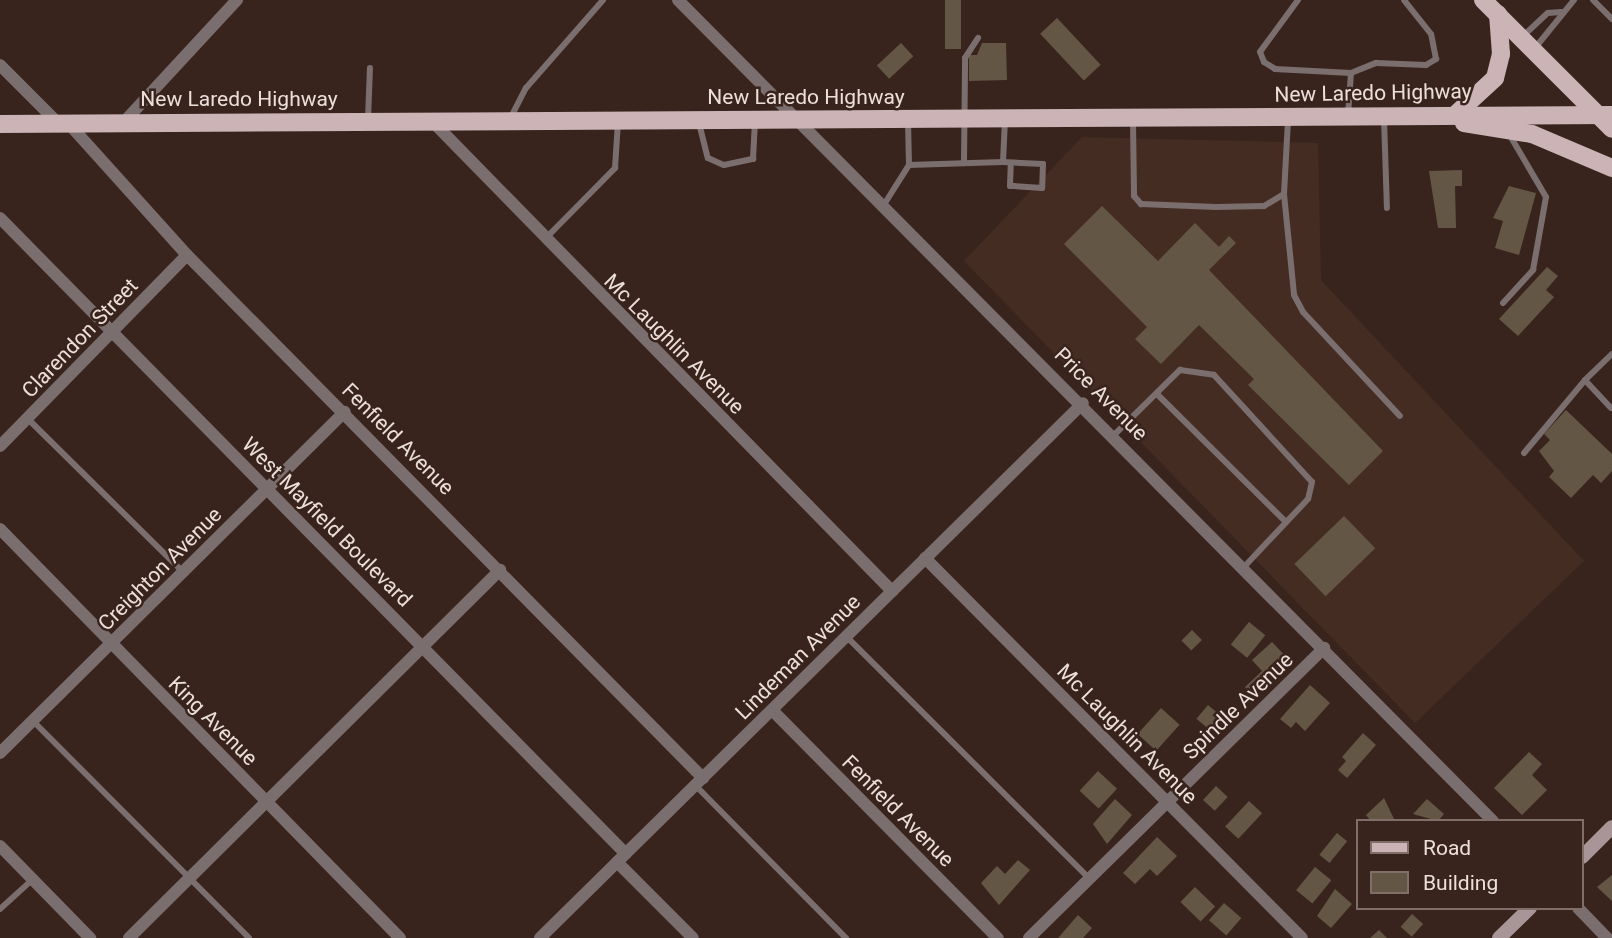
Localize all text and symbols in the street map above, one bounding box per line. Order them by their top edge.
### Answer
street label: New Laredo Highway [1274,79,1472,107]
street label: New Laredo Highway [707,84,905,110]
street label: New Laredo Highway [140,86,338,112]
street label: Mc Laughlin Avenue [599,269,749,419]
street label: Clarendon Street [17,273,143,403]
street label: Price Avenue [1049,342,1153,446]
street label: Fenfield Avenue [337,378,459,500]
street label: West Mayfield Boulevard [237,432,417,612]
street label: Creighton Avenue [93,502,227,636]
street label: Lindeman Avenue [730,589,866,725]
street label: Spindle Avenue [1178,647,1298,765]
street label: Mc Laughlin Avenue [1052,659,1202,809]
street label: King Avenue [163,671,263,771]
street label: Fenfield Avenue [837,750,959,872]
legend [1356,819,1584,910]
text: Road [1423,836,1471,860]
text: Building [1423,871,1498,895]

